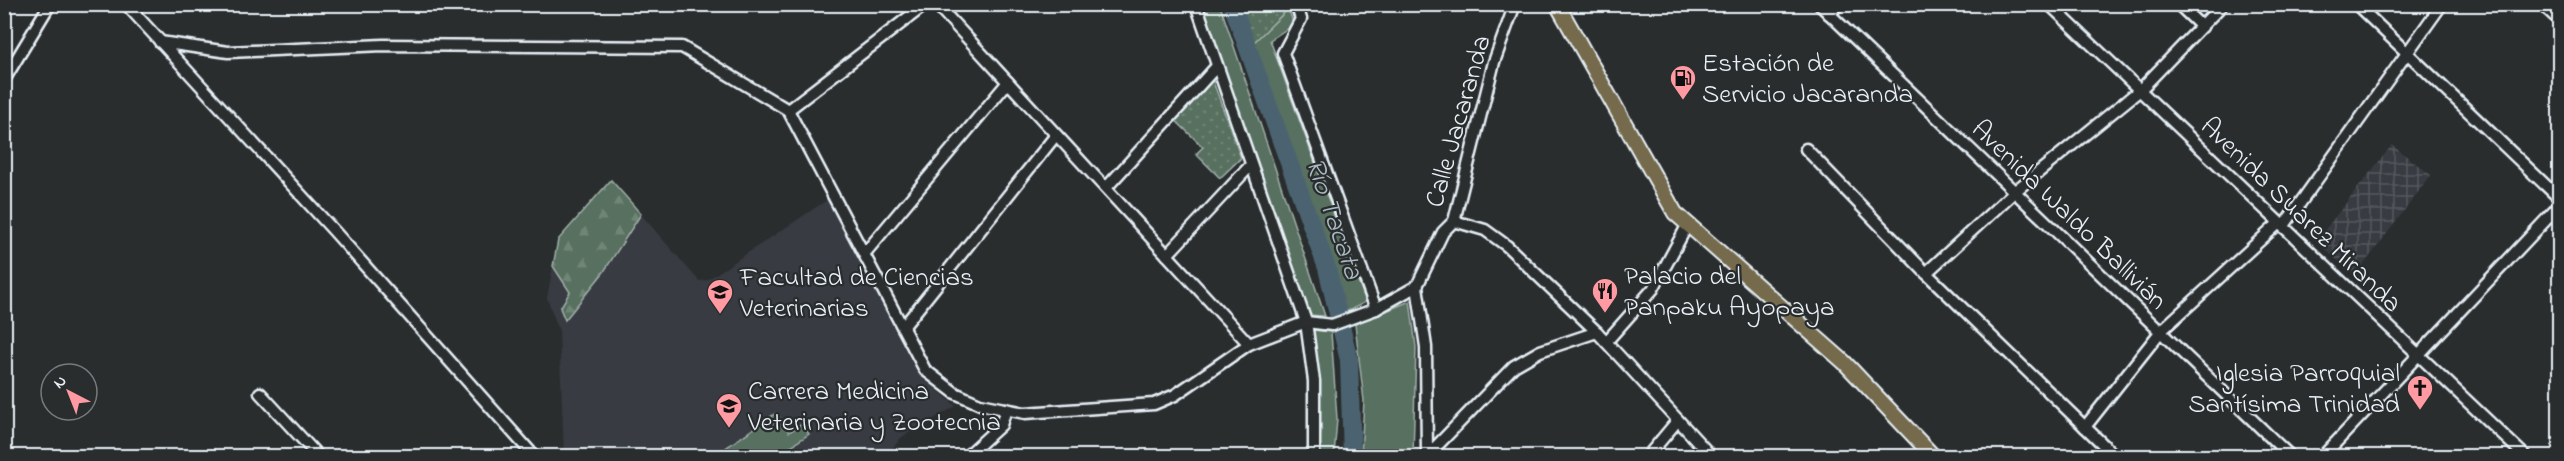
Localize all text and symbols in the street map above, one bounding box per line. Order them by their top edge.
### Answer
street label: Calle Jacaranda [1416,31,1503,212]
place label: Estación de Servicio Jacaranda [1702,45,1913,115]
fuel station icon: Estación de Servicio Jacaranda [1668,63,1698,101]
street label: Avenida Suarez Miranda [2190,109,2410,323]
street label: Avenida Waldo Ballivián [1961,112,2175,320]
water label: Río Tacata [1293,153,1373,286]
place label: Palacio del Panpaku Ayopaya [1624,258,1834,328]
place label: Facultad de Ciencias Veterinarias [739,259,974,329]
restaurant icon: Palacio del Panpaku Ayopaya [1590,276,1620,314]
school or university icon: Facultad de Ciencias Veterinarias [705,277,735,315]
place label: Iglesia Parroquial Santísima Trinidad [2188,355,2400,425]
north arrow [39,362,99,422]
text: N [48,370,72,395]
place label: Carrera Medicina Veterinaria y Zootecnia [747,373,1001,443]
church icon: Iglesia Parroquial Santísima Trinidad [2405,373,2435,411]
school or university icon: Carrera Medicina Veterinaria y Zootecnia [714,391,744,429]

